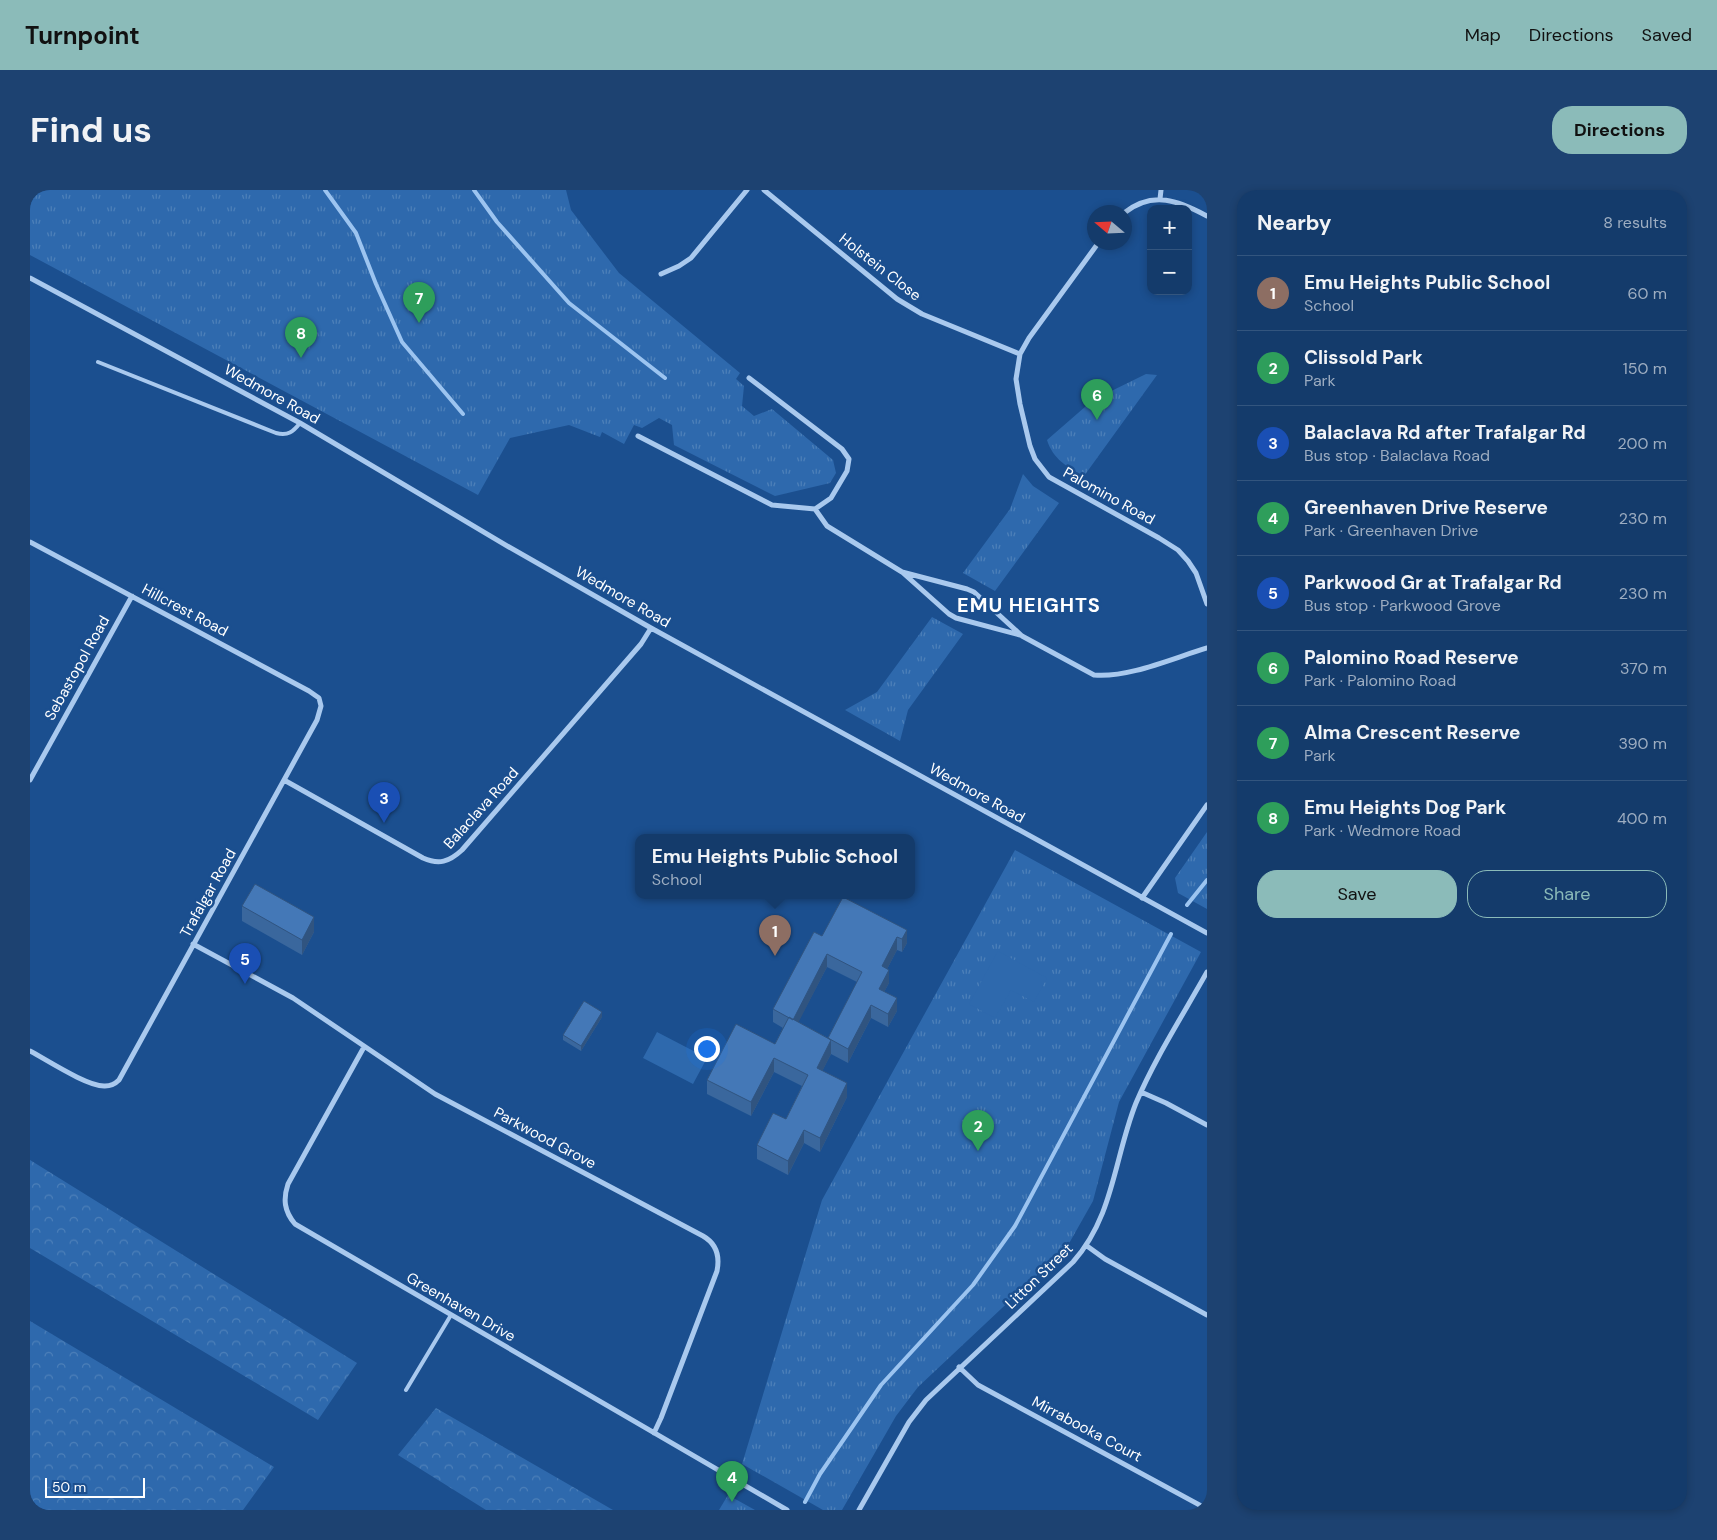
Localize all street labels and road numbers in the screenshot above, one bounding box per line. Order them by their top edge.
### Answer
street label: Holstein Close [835,229,925,305]
street label: Wedmore Road [221,359,323,429]
street label: Palomino Road [1059,462,1159,530]
street label: Wedmore Road [572,562,674,632]
street label: Hillcrest Road [138,579,232,641]
street label: Sebastopol Road [40,612,114,724]
street label: Wedmore Road [926,758,1028,828]
street label: Balaclava Road [439,763,523,853]
street label: Trafalgar Road [175,845,241,941]
street label: Parkwood Grove [490,1103,600,1173]
street label: Litton Street [1001,1238,1077,1313]
street label: Greenhaven Drive [403,1268,519,1346]
street label: Mirrabooka Court [1028,1392,1146,1467]

